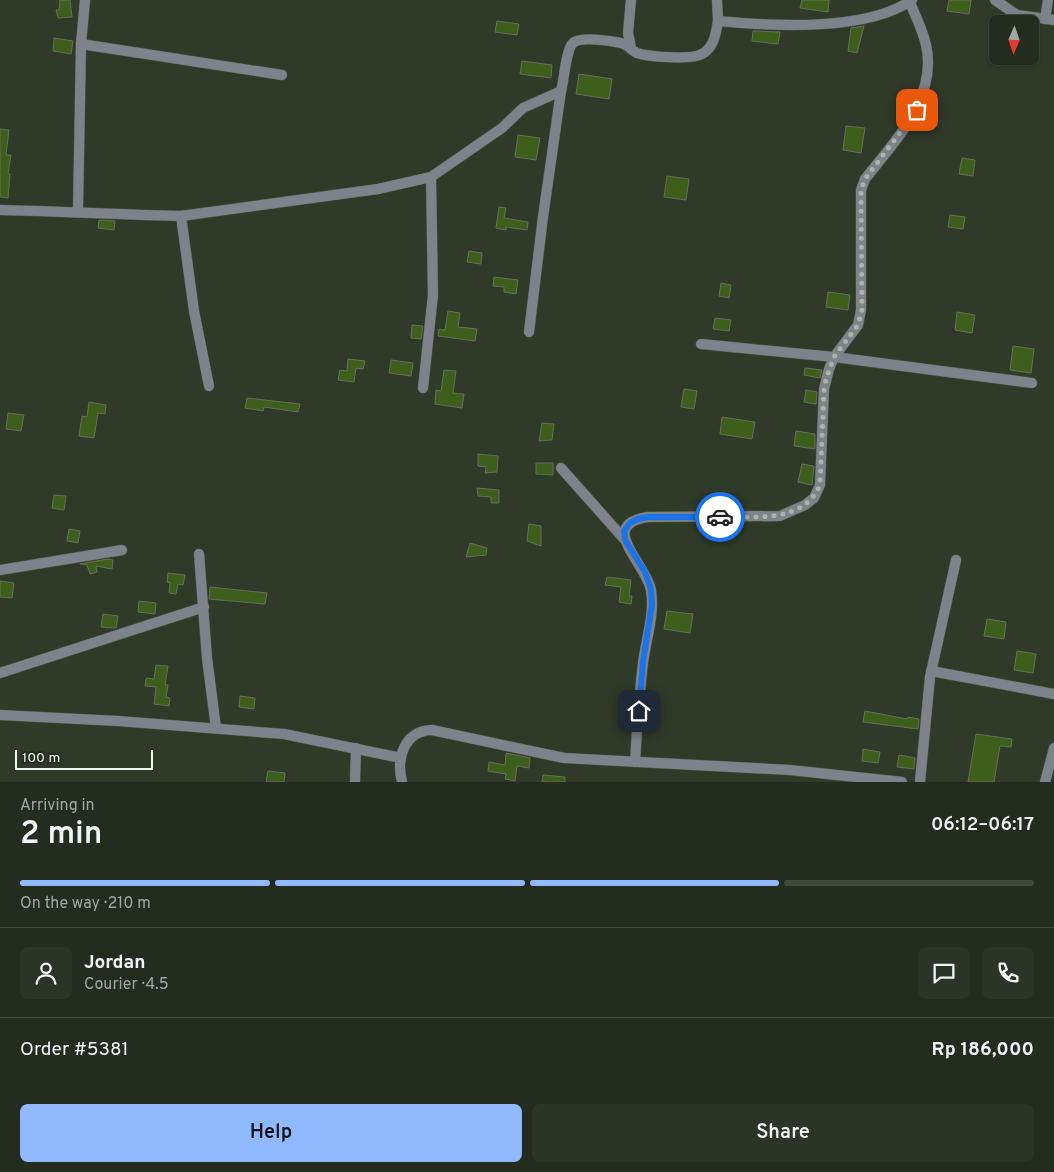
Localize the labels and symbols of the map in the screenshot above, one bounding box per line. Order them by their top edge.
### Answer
north arrow [989,15,1039,65]
pin [896,89,938,131]
courier [695,492,745,542]
pin [618,690,660,732]
scale bar [15,747,152,770]

